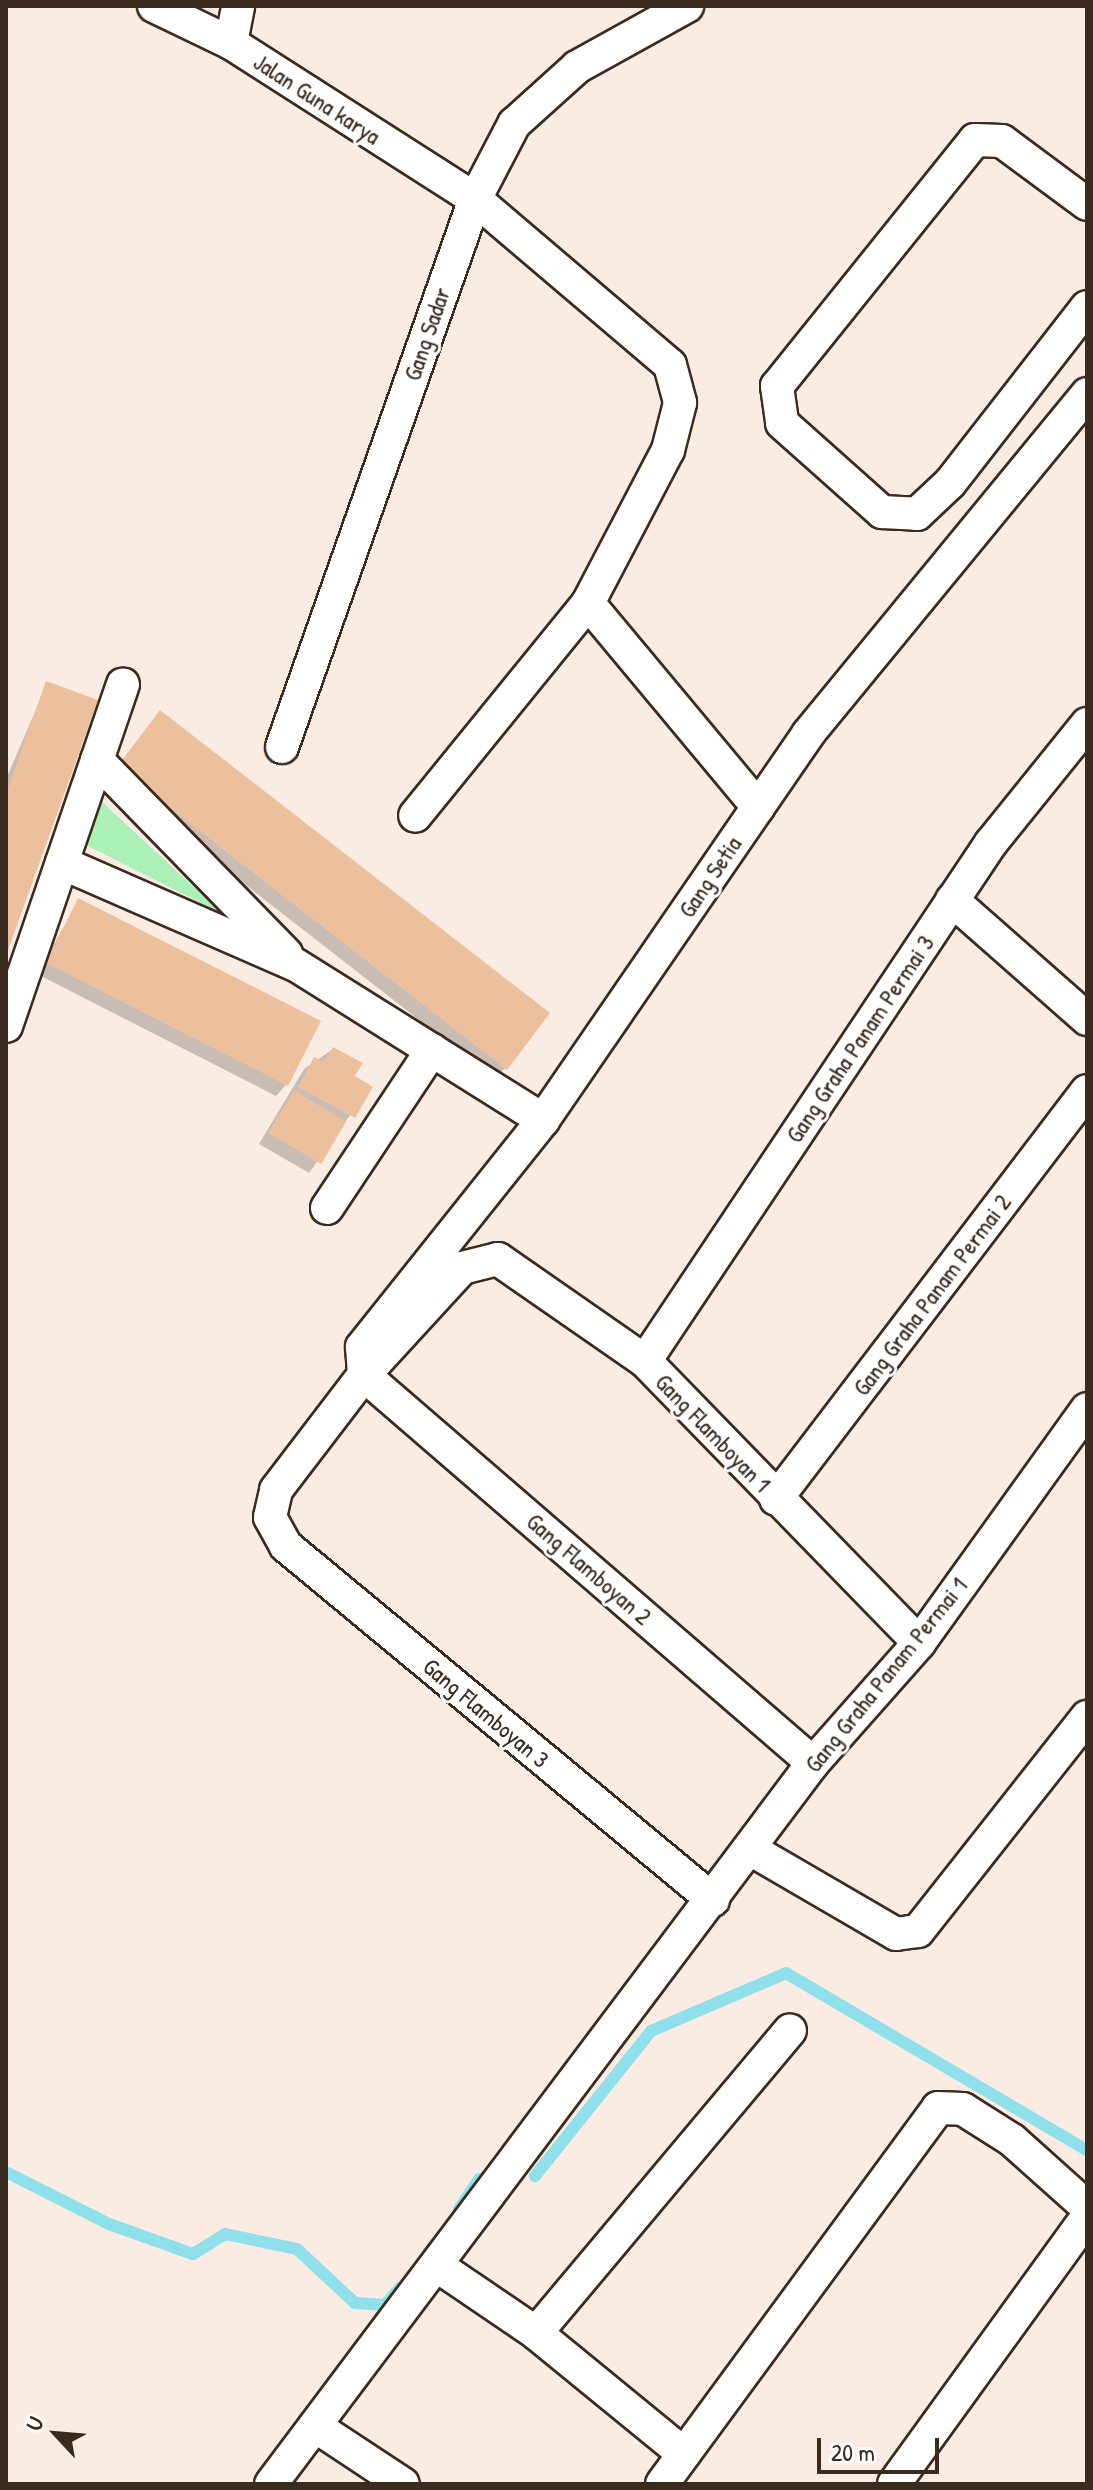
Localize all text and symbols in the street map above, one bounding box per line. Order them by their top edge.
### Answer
street label: Jalan Guna karya [248,47,386,151]
street label: Gang Sadar [398,284,456,384]
street label: Gang Setia [672,831,748,923]
street label: Gang Graha Panam Permai 3 [780,930,940,1148]
street label: Gang Graha Panam Permai 2 [847,1189,1017,1401]
street label: Gang Flamboyan 1 [649,1368,777,1498]
street label: Gang Flamboyan 2 [521,1507,657,1631]
street label: Gang Graha Panam Permai 1 [799,1572,973,1778]
street label: Gang Flamboyan 3 [417,1652,555,1774]
north arrow [16,2394,96,2474]
text: U [18,2411,51,2436]
scale bar [821,2422,943,2472]
text: 20 m [831,2436,875,2468]

